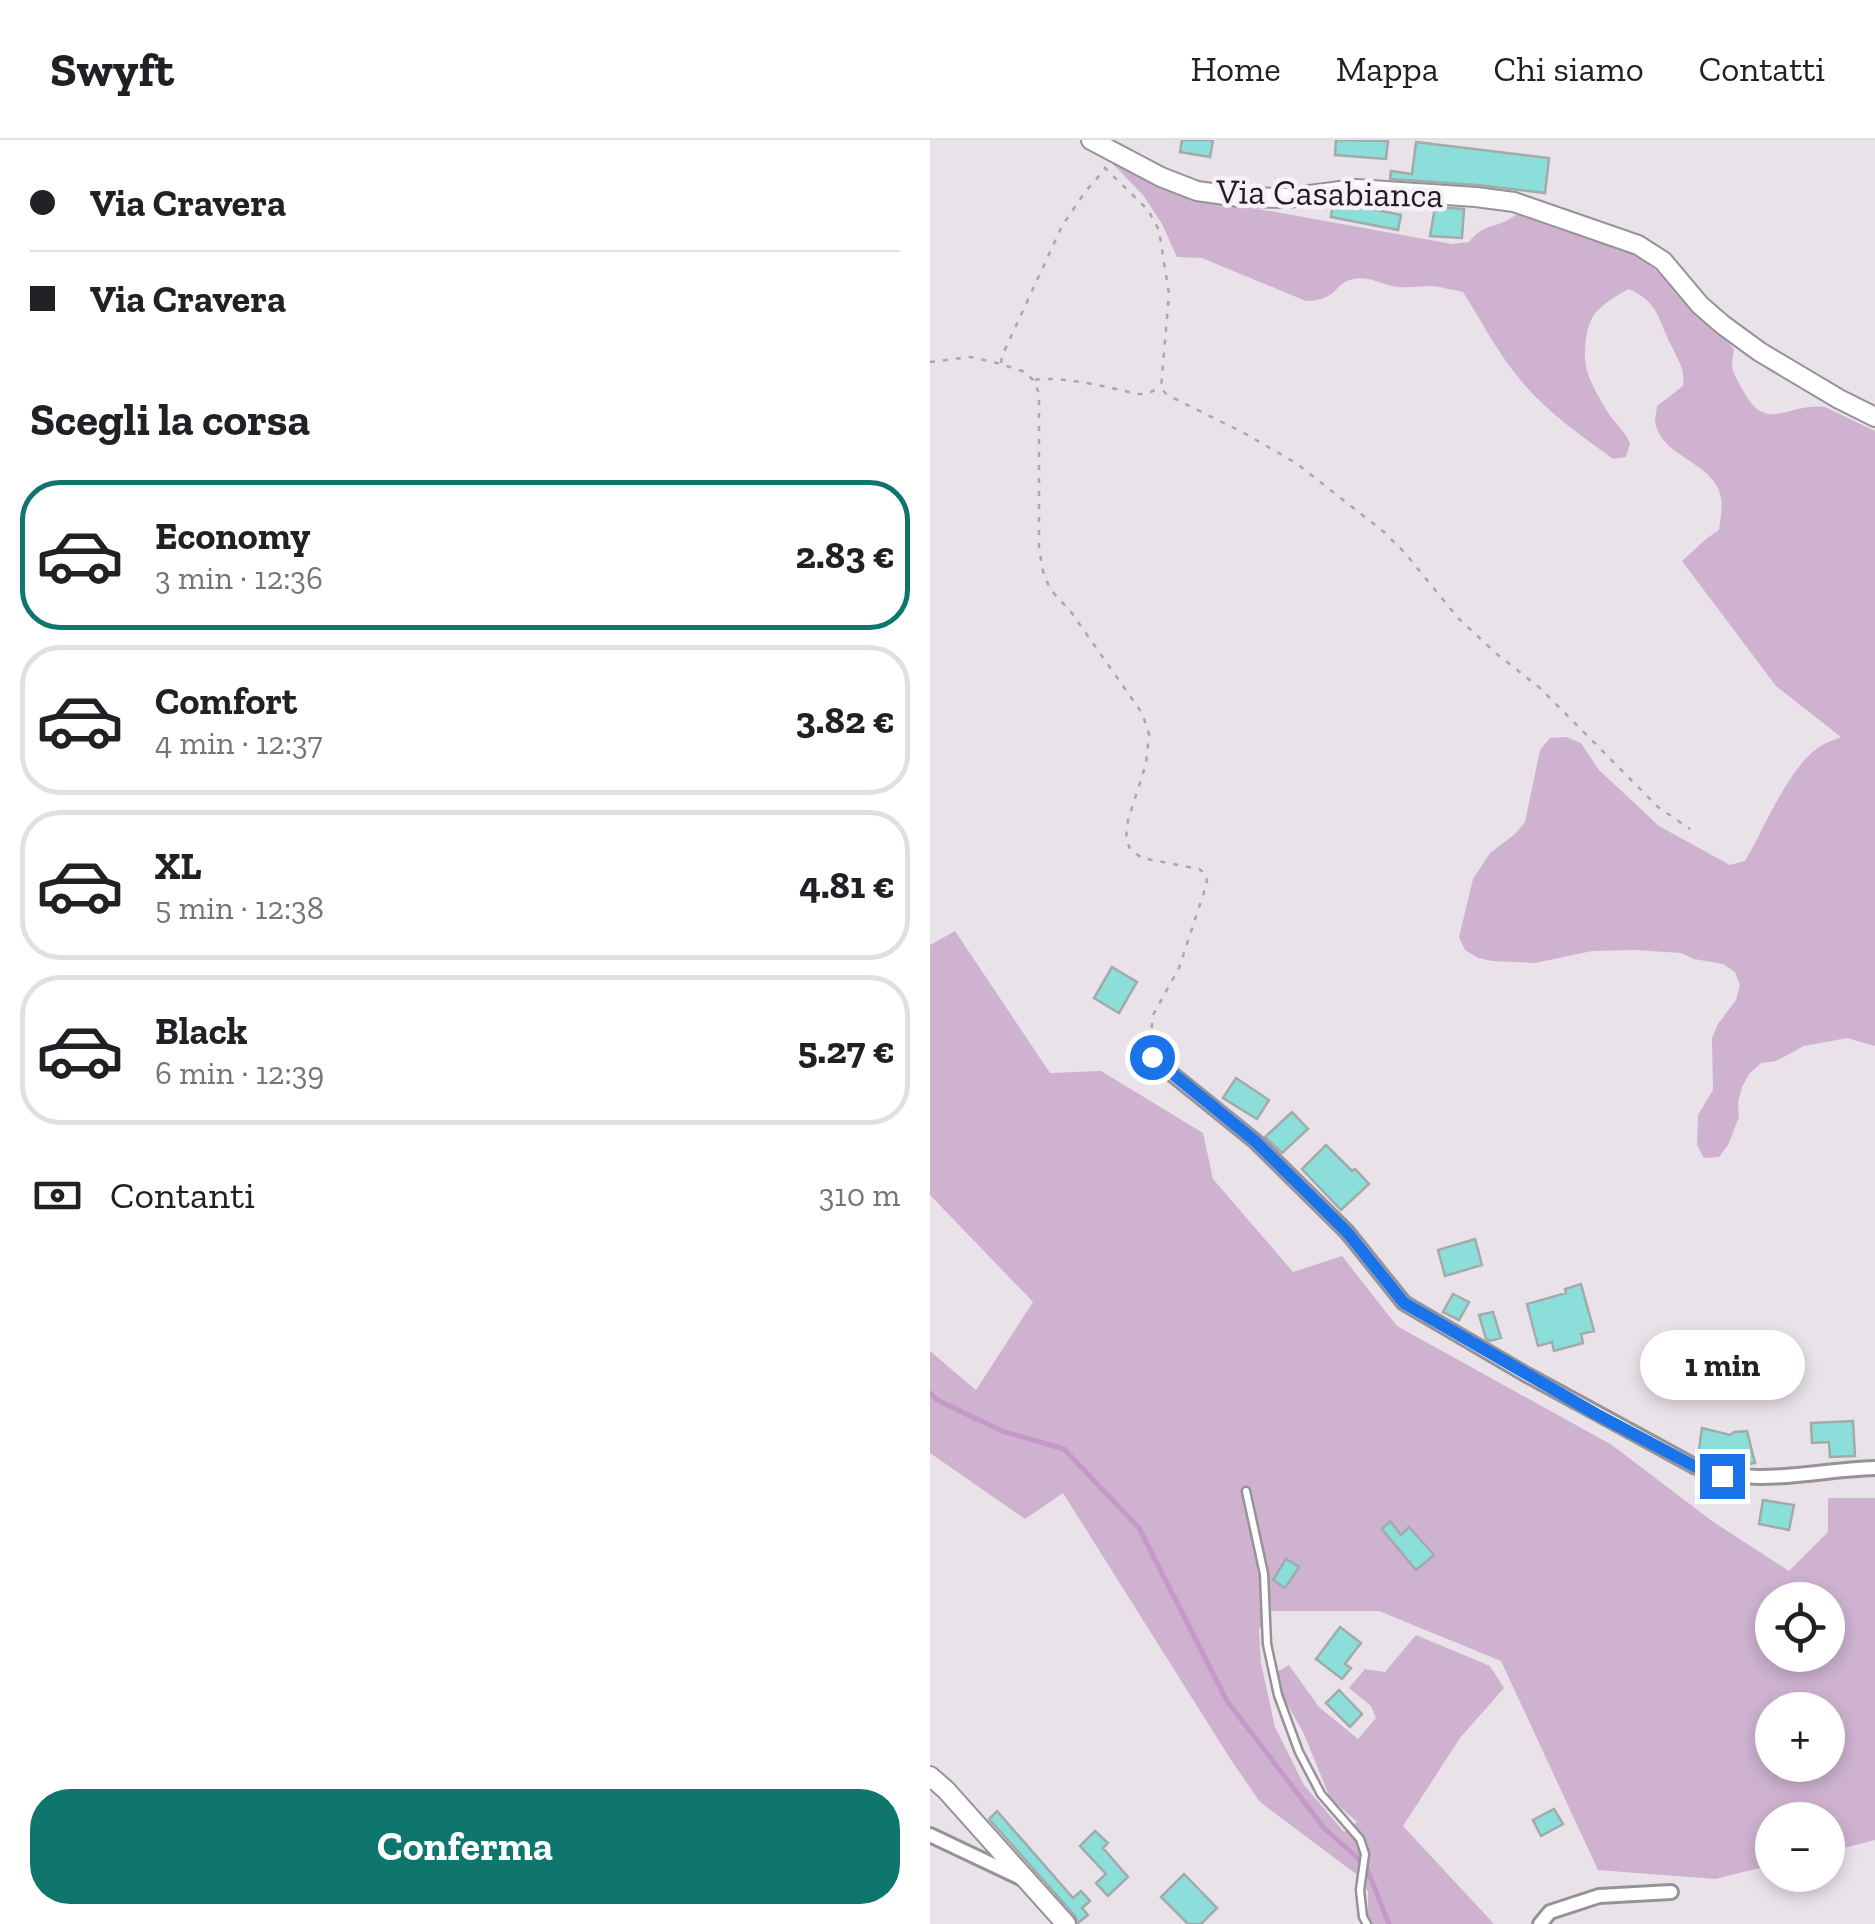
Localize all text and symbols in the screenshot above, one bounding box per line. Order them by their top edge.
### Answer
text: Swyft [50,41,174,98]
text: Home [1190,48,1281,90]
text: Mappa [1336,48,1439,90]
text: Chi siamo [1494,48,1644,90]
text: Contatti [1699,48,1825,90]
street label: Via Casabianca [1215,170,1444,216]
text: Via Cravera [90,180,286,226]
text: Via Cravera [90,276,286,322]
text: Scegli la corsa [30,393,310,447]
icon: car [35,510,125,600]
text: Economy [155,513,310,559]
text: 2.83 € [796,532,895,578]
text: 3 min · 12:36 [155,559,323,597]
icon: car [35,675,125,765]
text: Comfort [155,678,297,724]
text: 3.82 € [796,697,895,743]
text: 4 min · 12:37 [155,724,323,762]
icon: car [35,840,125,930]
text: XL [155,843,202,889]
text: 4.81 € [799,862,895,908]
text: 5 min · 12:38 [155,889,324,927]
icon: car [35,1005,125,1095]
text: Black [155,1008,248,1054]
text: 5.27 € [798,1027,895,1073]
route start [1130,1035,1175,1080]
text: 6 min · 12:39 [155,1054,324,1092]
icon: cash [30,1168,85,1223]
text: Contanti [110,1172,255,1218]
text: 310 m [819,1176,900,1214]
callout: 1 min [1640,1331,1804,1401]
text: 1 min [1685,1346,1760,1384]
route end [1700,1454,1745,1499]
map controls [1755,1582,1845,1892]
button: locate [1755,1582,1845,1672]
button: + [1755,1692,1845,1782]
button: Conferma [30,1789,900,1904]
button: − [1755,1802,1845,1892]

